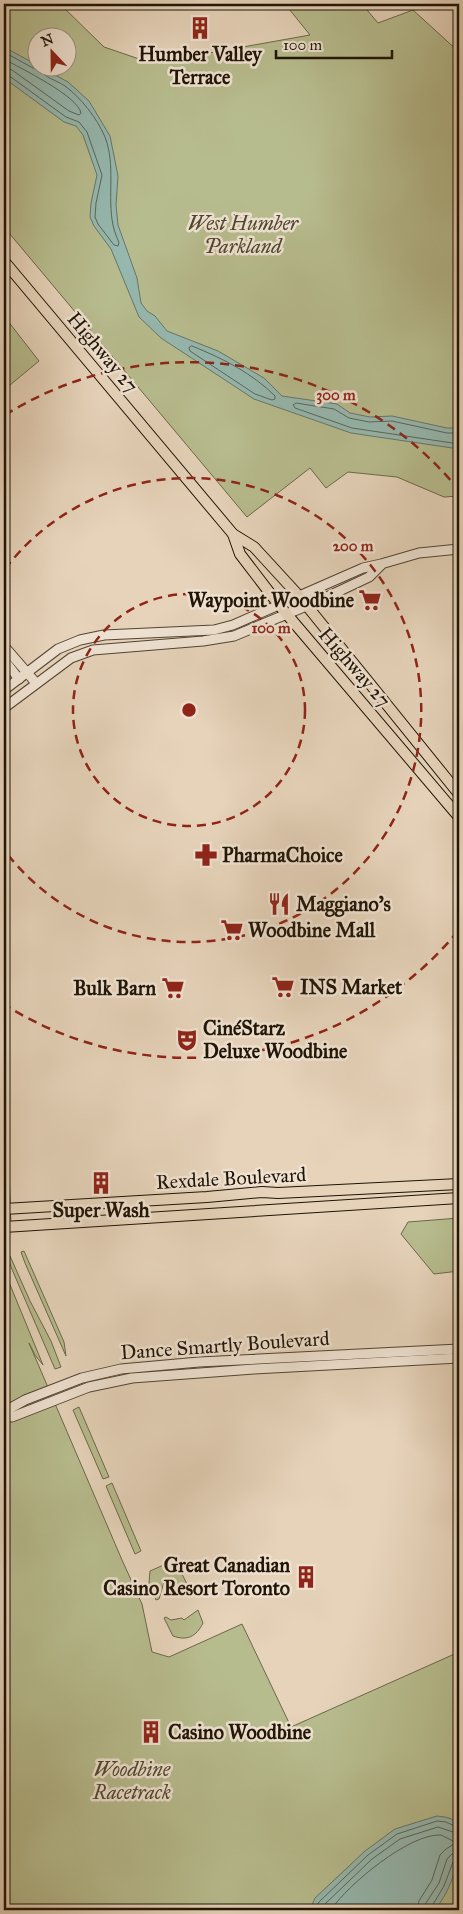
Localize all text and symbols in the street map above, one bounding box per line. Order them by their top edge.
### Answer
building icon: Humber Valley Terrace [187,15,213,41]
north arrow [28,28,78,78]
scale bar [276,28,392,60]
text: N [39,30,56,51]
text: 100 m [283,36,323,54]
place label: Humber Valley Terrace [138,42,263,89]
park label: West Humber Parkland [188,211,300,258]
street label: Highway 27 [62,307,144,398]
text: 300 m [316,386,356,405]
text: 200 m [333,537,374,555]
supermarket icon: Waypoint Woodbine [357,587,383,613]
place label: Waypoint Woodbine [188,588,355,613]
text: 100 m [251,619,291,637]
street label: Highway 27 [313,622,396,712]
centre of rings [180,701,198,719]
pharmacy icon: PharmaChoice [193,842,219,868]
place label: PharmaChoice [222,843,344,867]
restaurant icon: Maggiano's [266,891,292,917]
place label: Maggiano's [296,892,392,917]
supermarket icon: Woodbine Mall [219,917,245,943]
place label: Woodbine Mall [248,918,376,942]
supermarket icon: INS Market [270,974,296,1000]
supermarket icon: Bulk Barn [160,975,186,1001]
place label: INS Market [300,975,403,999]
place label: Bulk Barn [73,976,156,1000]
place label: CinéStarz Deluxe Woodbine [203,1016,348,1063]
theatre icon: CinéStarz Deluxe Woodbine [174,1027,200,1053]
street label: Rexdale Boulevard [155,1162,307,1194]
building icon: Super Wash [88,1170,114,1196]
place label: Super Wash [52,1198,150,1223]
street label: Dance Smartly Boulevard [120,1326,330,1364]
place label: Great Canadian Casino Resort Toronto [103,1553,290,1600]
building icon: Great Canadian Casino Resort Toronto [293,1564,319,1590]
building icon: Casino Woodbine [138,1719,164,1745]
place label: Casino Woodbine [168,1720,312,1744]
park label: Woodbine Racetrack [92,1757,171,1804]

